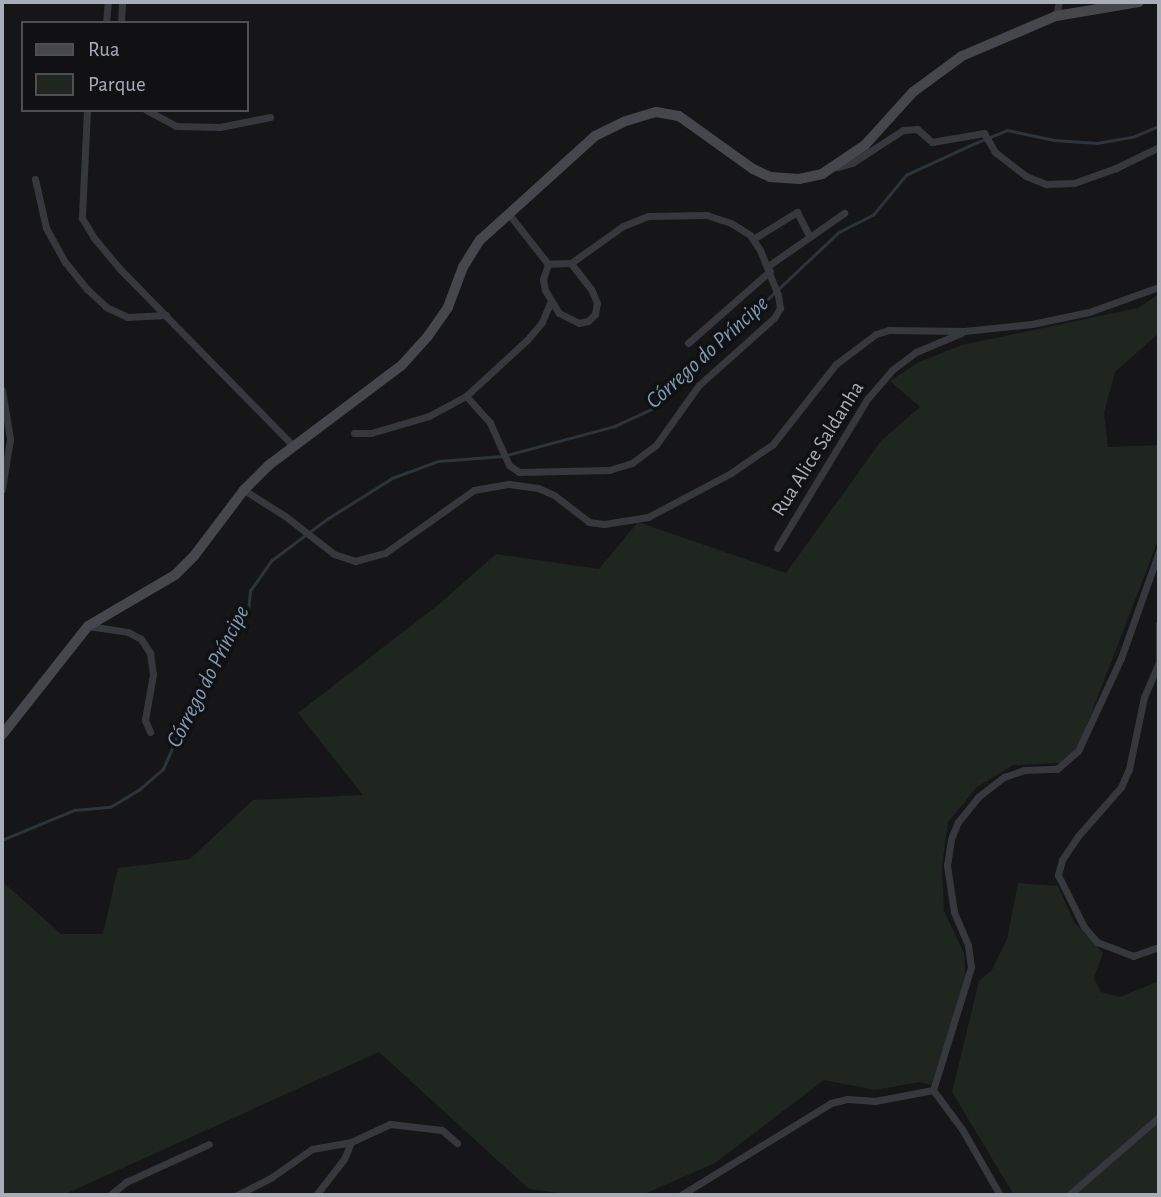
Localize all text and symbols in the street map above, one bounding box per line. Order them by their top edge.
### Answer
legend [21,21,248,112]
text: Rua [88,39,120,60]
text: Parque [88,74,146,95]
water label: Córrego do Príncipe [641,291,775,415]
street label: Rua Alice Saldanha [766,377,870,521]
water label: Córrego do Príncipe [161,601,257,753]

